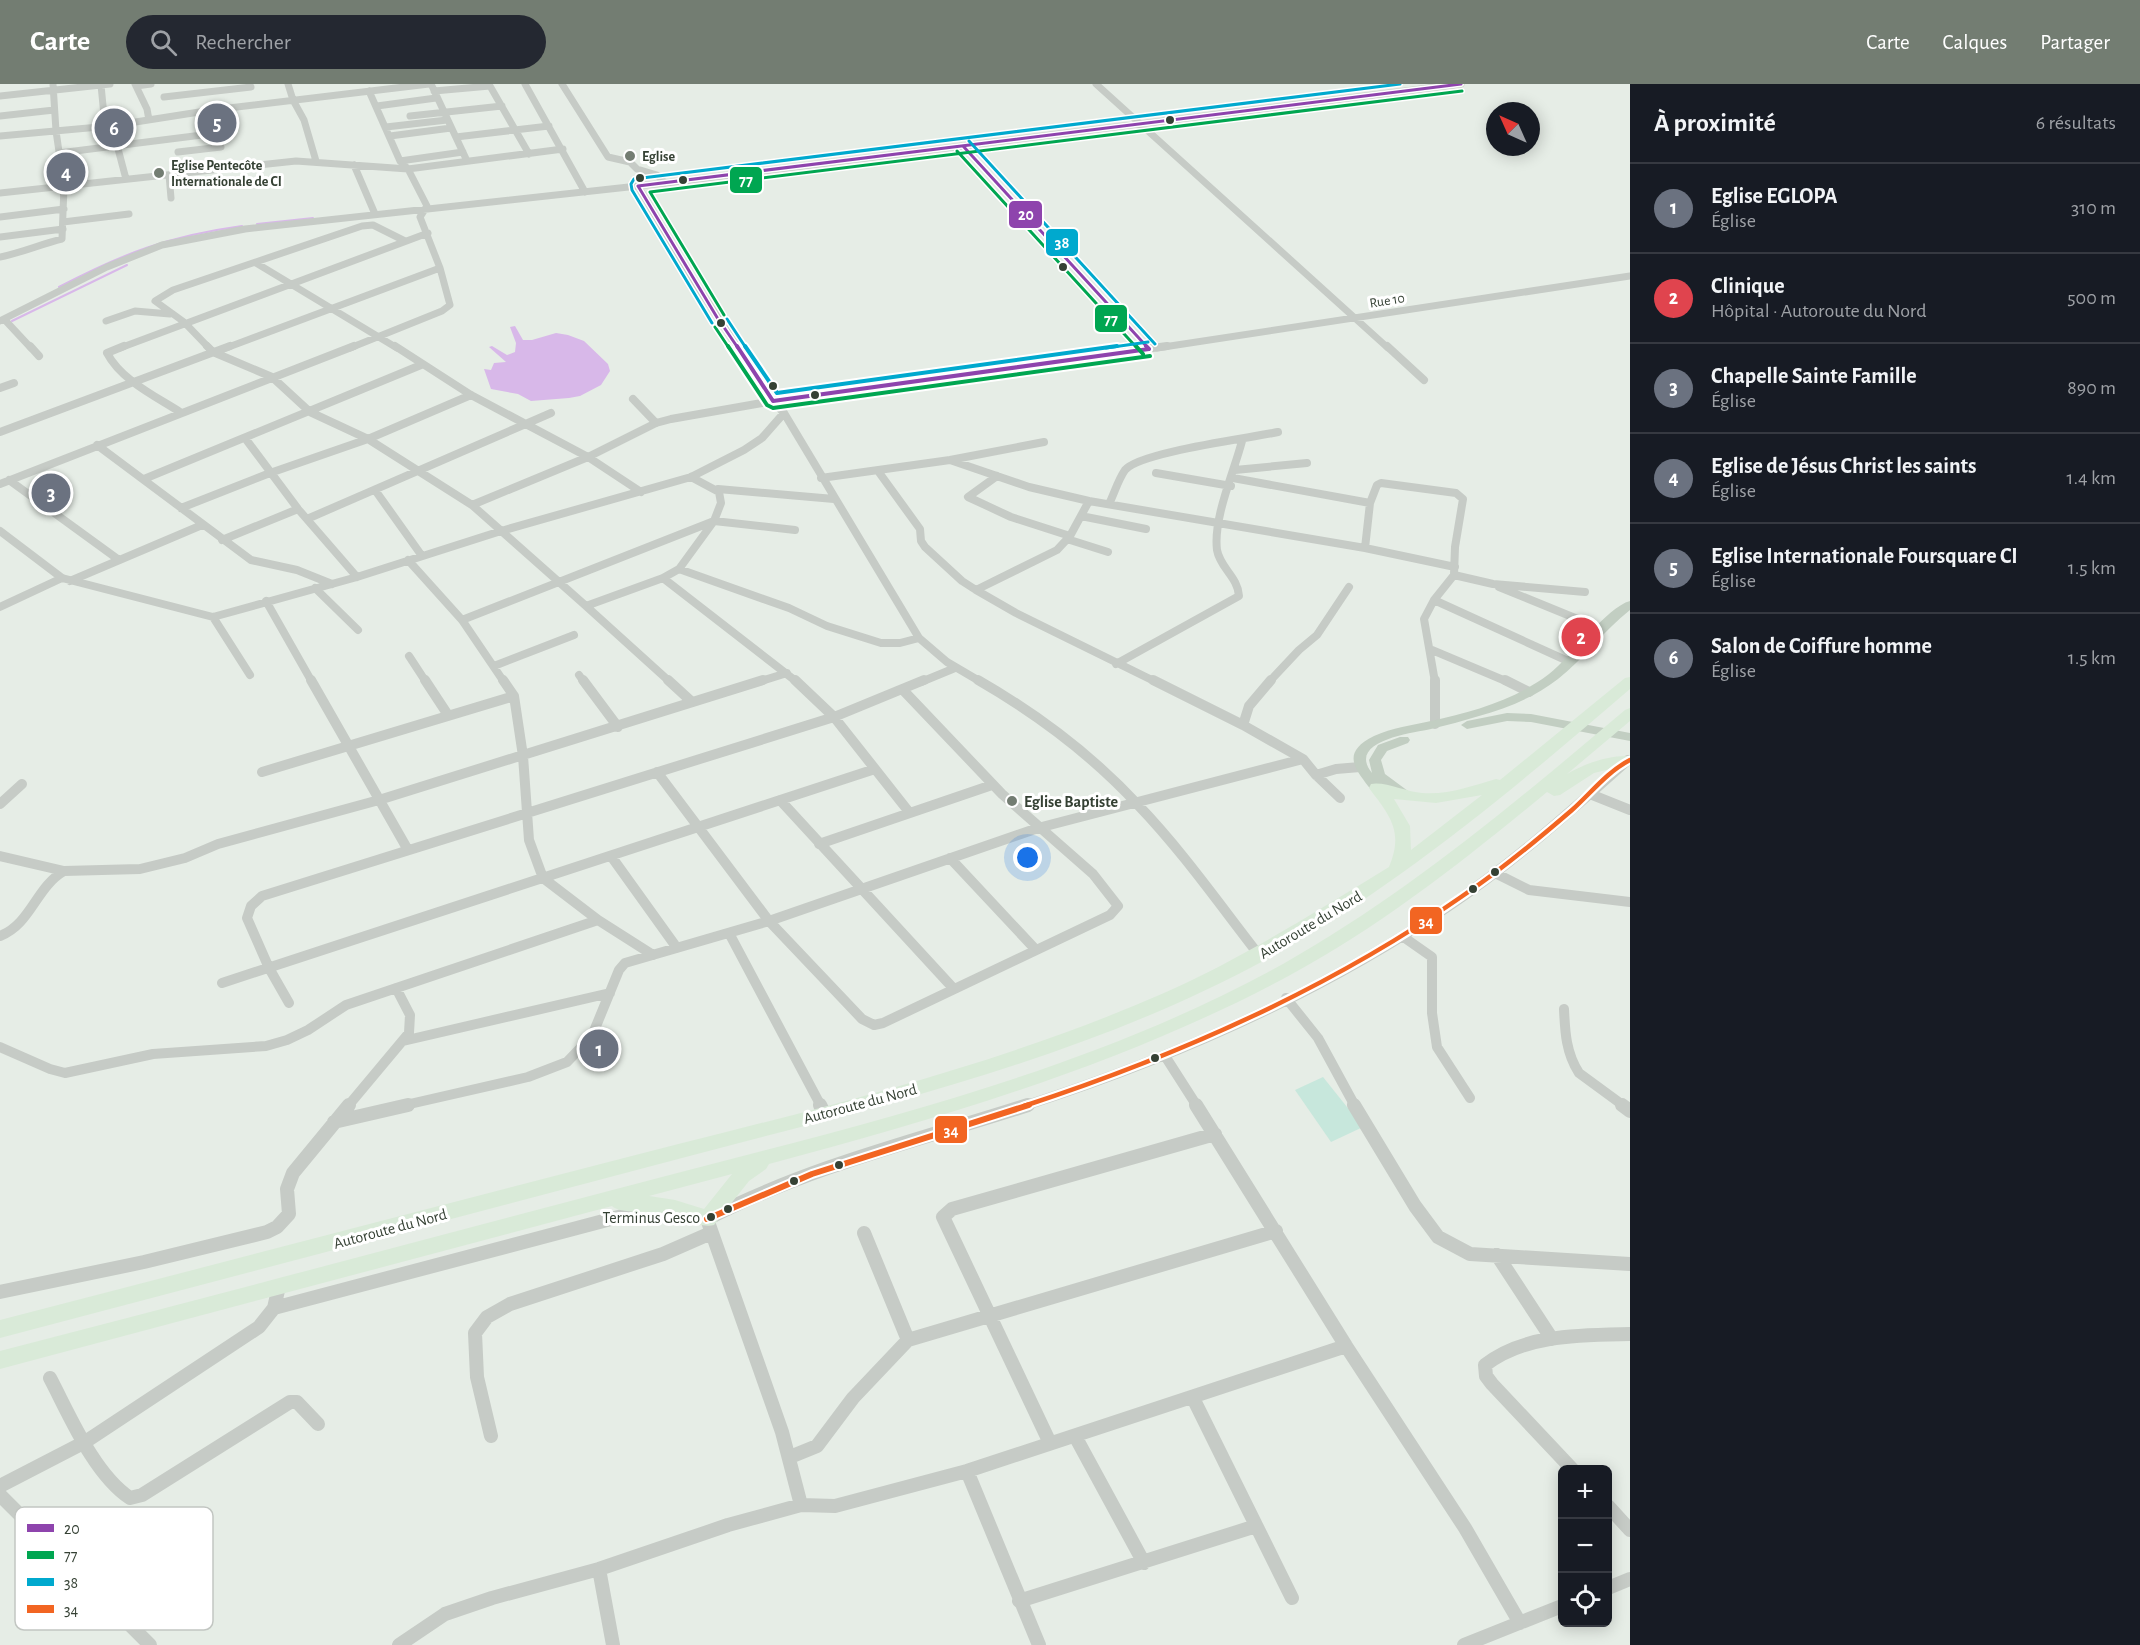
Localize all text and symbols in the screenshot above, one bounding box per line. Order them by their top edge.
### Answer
search box [126,15,546,69]
icon: search [147,26,180,59]
text: Carte [30,28,90,56]
text: Rechercher [195,31,291,53]
text: Carte [1866,32,1910,53]
text: Calques [1943,32,2007,53]
text: Partager [2040,32,2110,53]
pin: 5 [198,100,236,146]
north arrow [1486,102,1540,156]
pin: 6 [94,106,134,150]
text: À proximité [1654,110,1776,136]
text: 6 résultats [2036,113,2116,133]
unlabelled marker [1164,114,1176,126]
marker: Eglise [623,149,637,163]
pin: 4 [46,150,86,194]
place label: Eglise [642,150,675,164]
place label: Eglise Pentecôte Internationale de CI [171,159,282,189]
marker: Eglise Pentecôte Internationale de CI [152,166,166,180]
line badge: 77 [729,166,763,194]
unlabelled marker [634,172,646,184]
text: 77 [739,173,753,189]
unlabelled marker [677,174,689,186]
text: Eglise EGLOPA [1711,185,1837,207]
text: 1 [1670,198,1677,218]
text: 310 m [2071,198,2116,218]
line badge: 20 [1008,200,1043,229]
text: 20 [1018,207,1034,223]
text: Église [1711,211,1756,231]
line badge: 38 [1045,228,1079,257]
text: 38 [1055,235,1069,251]
unlabelled marker [1057,261,1069,273]
text: Clinique [1711,275,1785,297]
text: 2 [1669,288,1678,308]
text: 500 m [2067,288,2116,308]
street label: Rue 10 [1368,291,1406,311]
text: Hôpital · Autoroute du Nord [1711,301,1927,321]
line badge: 77 [1094,304,1128,333]
text: 77 [1104,312,1118,328]
unlabelled marker [715,317,727,329]
text: Chapelle Sainte Famille [1711,365,1917,387]
text: 3 [1669,378,1678,398]
text: 890 m [2067,378,2116,398]
unlabelled marker [767,380,779,392]
unlabelled marker [809,389,821,401]
text: Église [1711,391,1756,411]
text: Eglise de Jésus Christ les saints [1711,455,1977,477]
text: 4 [1668,468,1679,488]
text: 1.4 km [2067,468,2116,488]
pin: 3 [32,470,70,516]
text: Église [1711,481,1756,501]
text: Eglise Internationale Foursquare CI [1711,545,2018,567]
text: 5 [1669,558,1678,578]
text: 1.5 km [2068,558,2116,578]
text: Église [1711,571,1756,591]
pin: 2 [1562,614,1600,660]
text: Salon de Coiffure homme [1711,635,1932,657]
text: 6 [1669,648,1678,668]
text: 1.5 km [2068,648,2116,668]
text: Église [1711,661,1756,681]
marker: Eglise Baptiste [1005,794,1019,808]
place label: Eglise Baptiste [1024,794,1118,810]
your location [1013,843,1042,872]
unlabelled marker [1489,866,1501,878]
unlabelled marker [1467,883,1479,895]
street label: Autoroute du Nord [1256,888,1365,962]
line badge: 34 [1409,906,1443,935]
text: 34 [1419,914,1433,930]
pin: 1 [580,1026,618,1072]
unlabelled marker [1149,1052,1161,1064]
street label: Autoroute du Nord [802,1081,919,1127]
line badge: 34 [934,1115,968,1144]
text: 34 [944,1123,958,1139]
unlabelled marker [833,1159,845,1171]
unlabelled marker [788,1175,800,1187]
unlabelled marker [722,1203,734,1215]
street label: Autoroute du Nord [332,1206,449,1252]
place label: Terminus Gesco [602,1210,700,1226]
marker: Terminus Gesco [705,1211,717,1223]
map controls [1558,1465,1612,1627]
button: + [1558,1465,1612,1519]
legend [15,1507,213,1630]
button: − [1558,1519,1612,1573]
text: 20 [64,1521,80,1537]
text: 77 [64,1548,78,1564]
button: locate [1558,1573,1612,1627]
text: 38 [64,1575,78,1591]
text: 34 [64,1602,79,1618]

